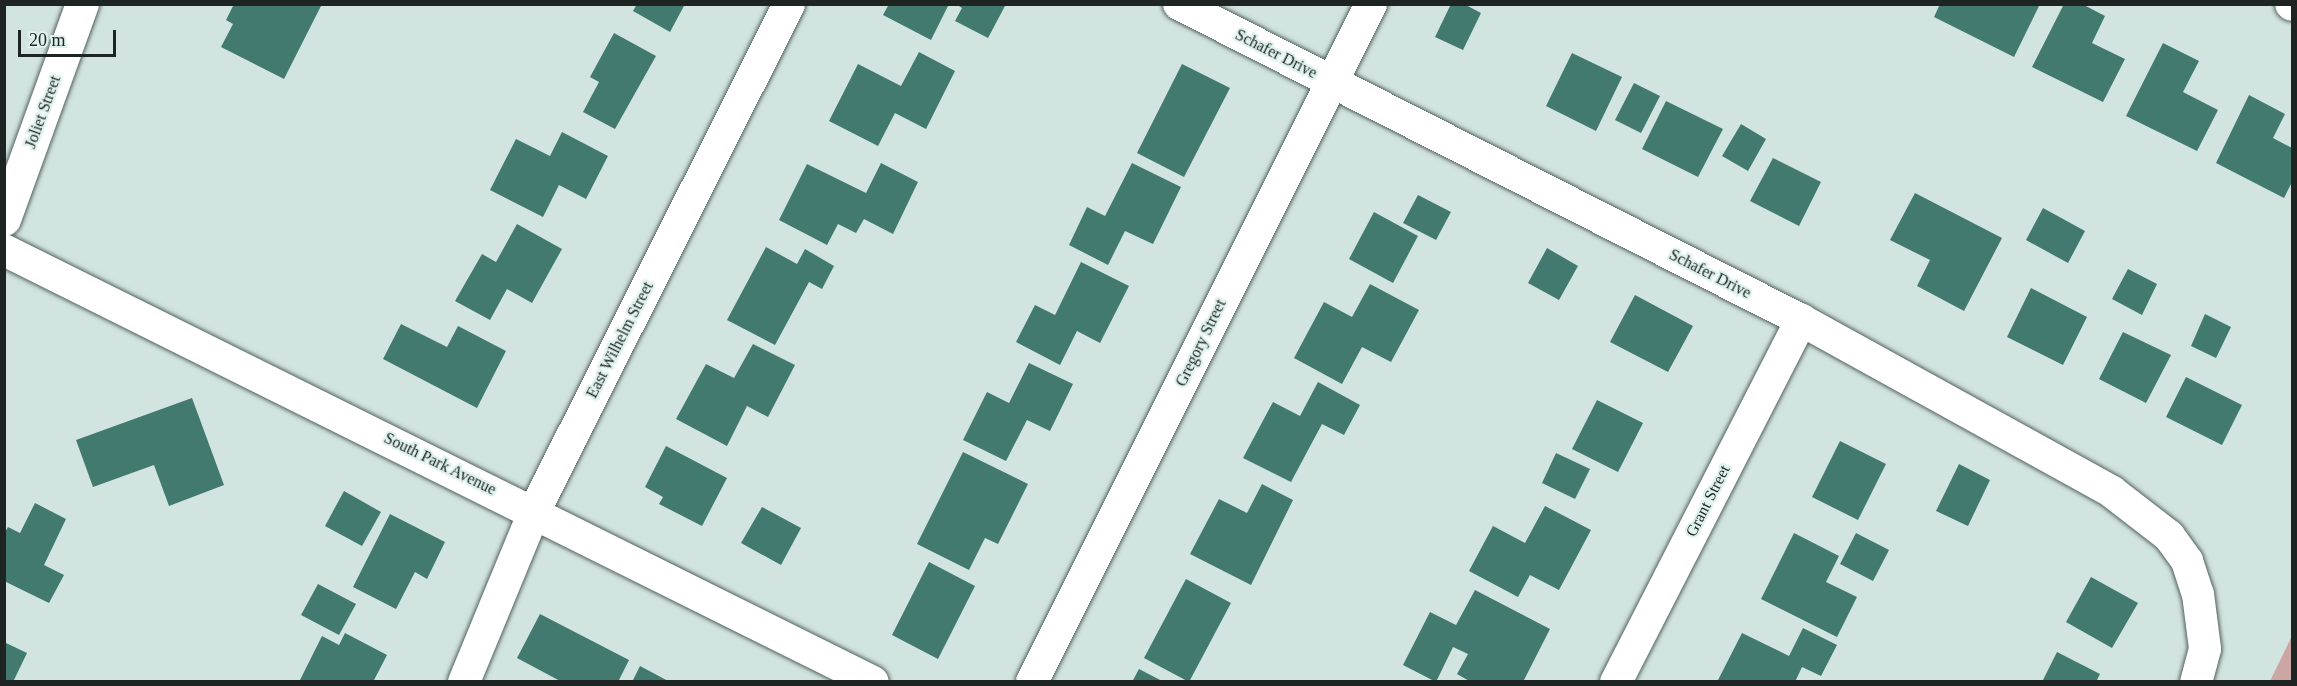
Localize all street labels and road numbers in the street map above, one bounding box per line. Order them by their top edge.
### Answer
street label: Schafer Drive [1232,25,1320,83]
street label: Joliet Street [21,73,65,151]
street label: Schafer Drive [1666,245,1754,303]
street label: East Wilhelm Street [582,279,658,401]
street label: Gregory Street [1172,296,1230,390]
street label: South Park Avenue [380,428,500,500]
street label: Grant Street [1682,462,1734,540]

